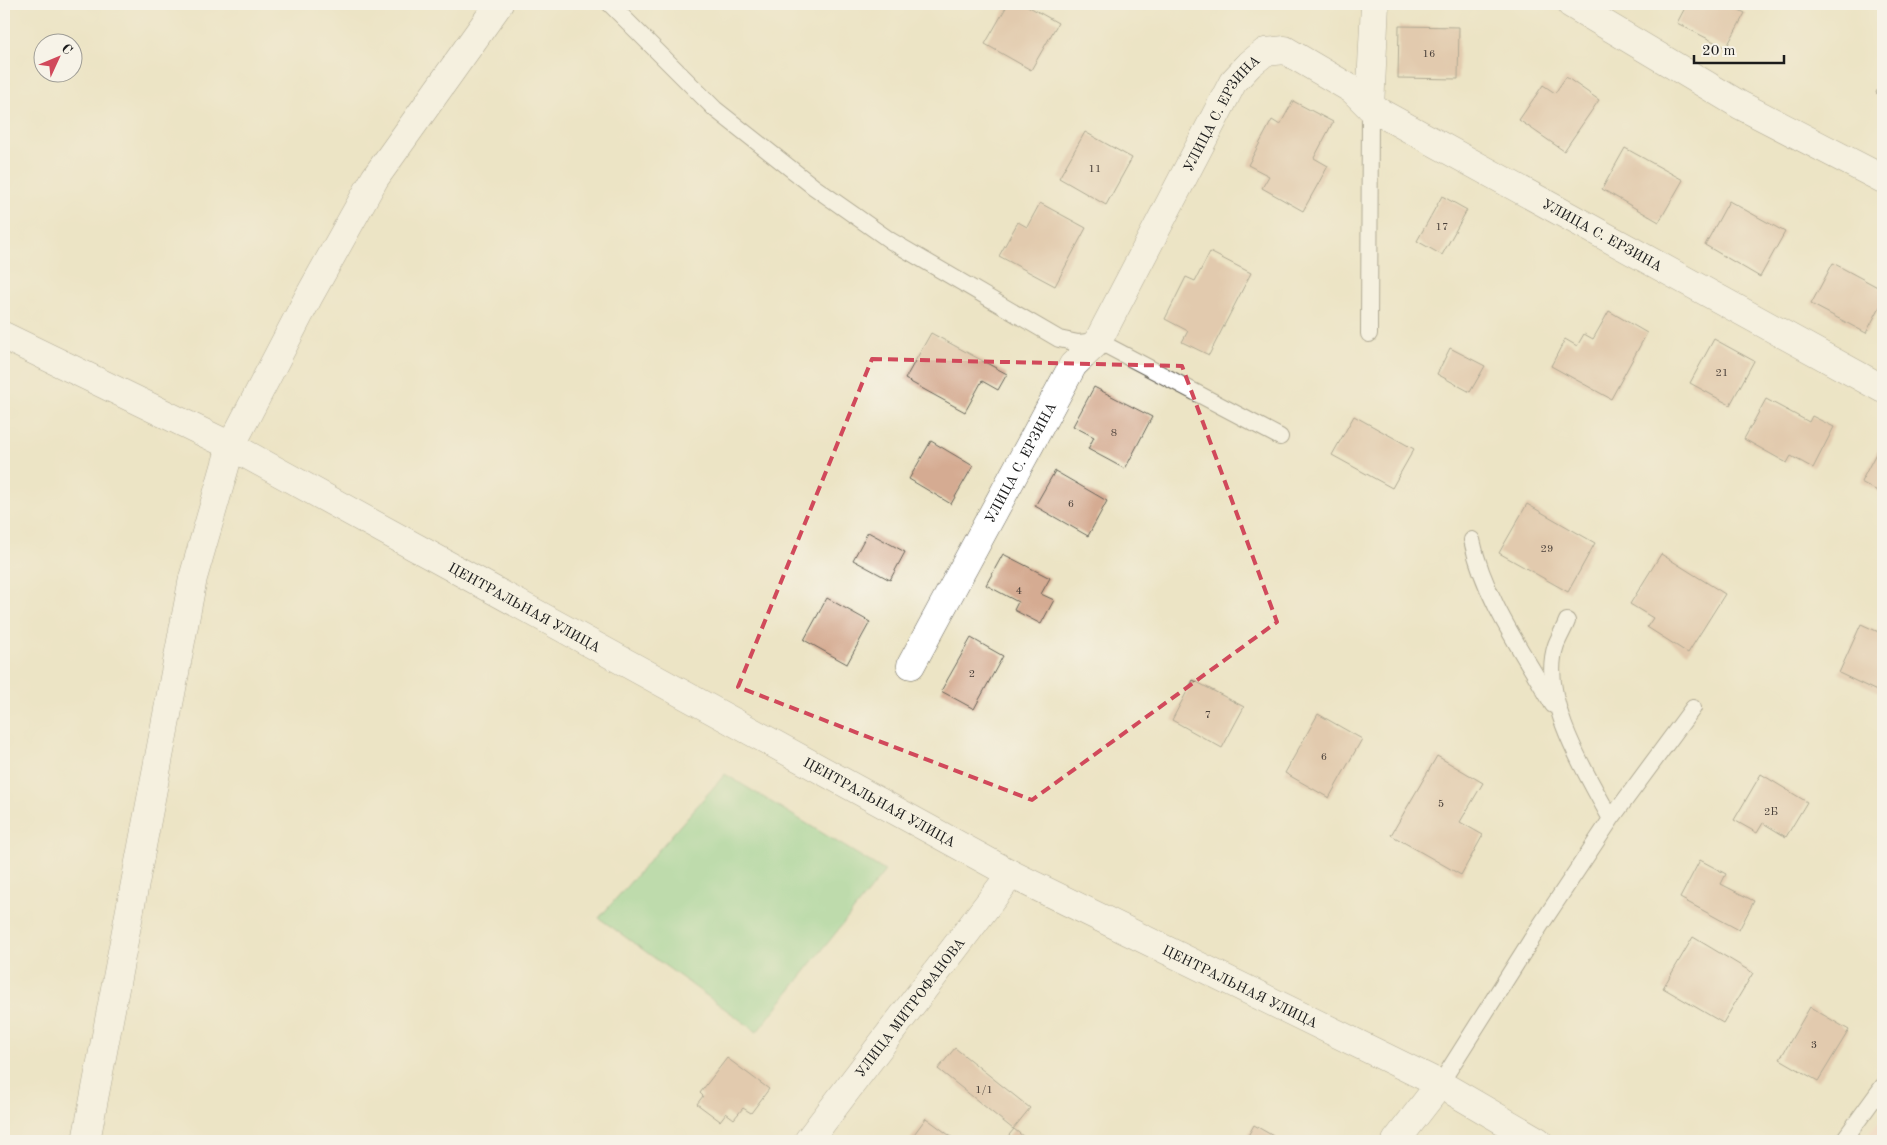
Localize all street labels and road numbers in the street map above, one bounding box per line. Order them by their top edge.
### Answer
street label: УЛИЦА С. ЕРЗИНА [1181,53,1263,174]
street label: УЛИЦА С. ЕРЗИНА [1540,197,1665,274]
street label: УЛИЦА С. ЕРЗИНА [983,400,1059,526]
street label: ЦЕНТРАЛЬНАЯ УЛИЦА [446,561,603,655]
street label: ЦЕНТРАЛЬНАЯ УЛИЦА [801,756,958,850]
street label: УЛИЦА МИТРОФАНОВА [853,935,968,1080]
street label: ЦЕНТРАЛЬНАЯ УЛИЦА [1160,943,1320,1031]

